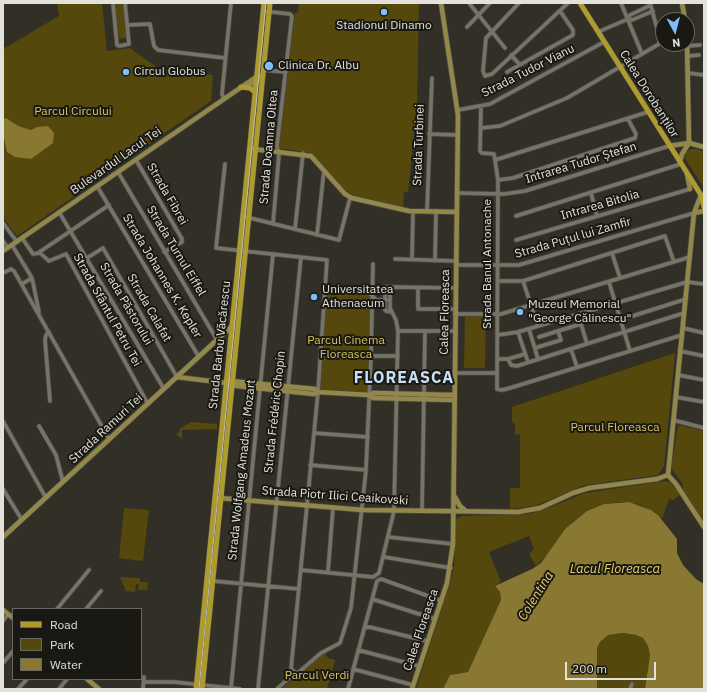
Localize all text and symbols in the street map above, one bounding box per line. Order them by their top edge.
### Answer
marker: Stadionul Dinamo [379,7,389,17]
north arrow [655,12,695,52]
place label: Stadionul Dinamo [336,19,432,33]
text: N [672,35,681,50]
street label: Strada Tudor Vianu [479,41,577,101]
street label: Calea Dorobanților [616,48,682,140]
place label: Clinica Dr. Albu [278,59,359,73]
marker: Clinica Dr. Albu [263,60,275,72]
place label: Circul Globus [134,65,206,79]
marker: Circul Globus [121,67,131,77]
street label: Strada Doamna Oltea [257,89,281,205]
street label: Strada Turbinei [410,104,428,186]
park label: Parcul Circului [34,105,112,119]
street label: Bulevardul Lacul Tei [68,124,164,198]
street label: Intrarea Tudor Ștefan [524,139,638,187]
street label: Strada Fibrei [144,161,190,227]
street label: Intrarea Bitolia [559,187,641,223]
street label: Strada Banul Antonache [481,199,495,329]
street label: Strada Turnul Eiffel [143,203,209,299]
street label: Strada Johannes K. Kepler [119,211,205,341]
street label: Strada Puțul lui Zamfir [513,214,633,262]
street label: Strada Sfântul Petru Tei [70,251,144,369]
street label: Strada Păstorului [97,260,155,348]
street label: Calea Floreasca [437,269,453,355]
street label: Strada Calafat [124,271,174,345]
street label: Strada Barbu Văcărescu [206,280,234,410]
place label: Universitatea Athenaeum [322,283,393,311]
marker: Universitatea Athenaeum [309,292,319,302]
place label: Muzeul Memorial "George Călinescu" [528,298,632,326]
marker: Muzeul Memorial "George Călinescu" [515,307,525,317]
park label: Parcul Cinema Floreasca [307,334,385,362]
street label: Strada Frédéric Chopin [261,350,289,474]
district label: FLOREASCA [354,368,454,388]
street label: Strada Wolfgang Amadeus Mozart [225,379,259,561]
street label: Strada Ramuri Tei [66,391,146,467]
park label: Parcul Floreasca [570,421,660,435]
street label: Strada Piotr Ilici Ceaikovski [261,484,409,508]
water label: Lacul Floreasca [570,561,660,577]
water label: Colentina [515,569,557,623]
street label: Calea Floreasca [400,587,442,673]
legend [12,608,142,680]
text: Road [50,617,78,632]
text: Park [50,637,74,652]
scale bar [567,654,658,680]
text: Water [50,657,82,672]
text: 200 m [572,661,607,676]
park label: Parcul Verdi [285,669,349,683]

